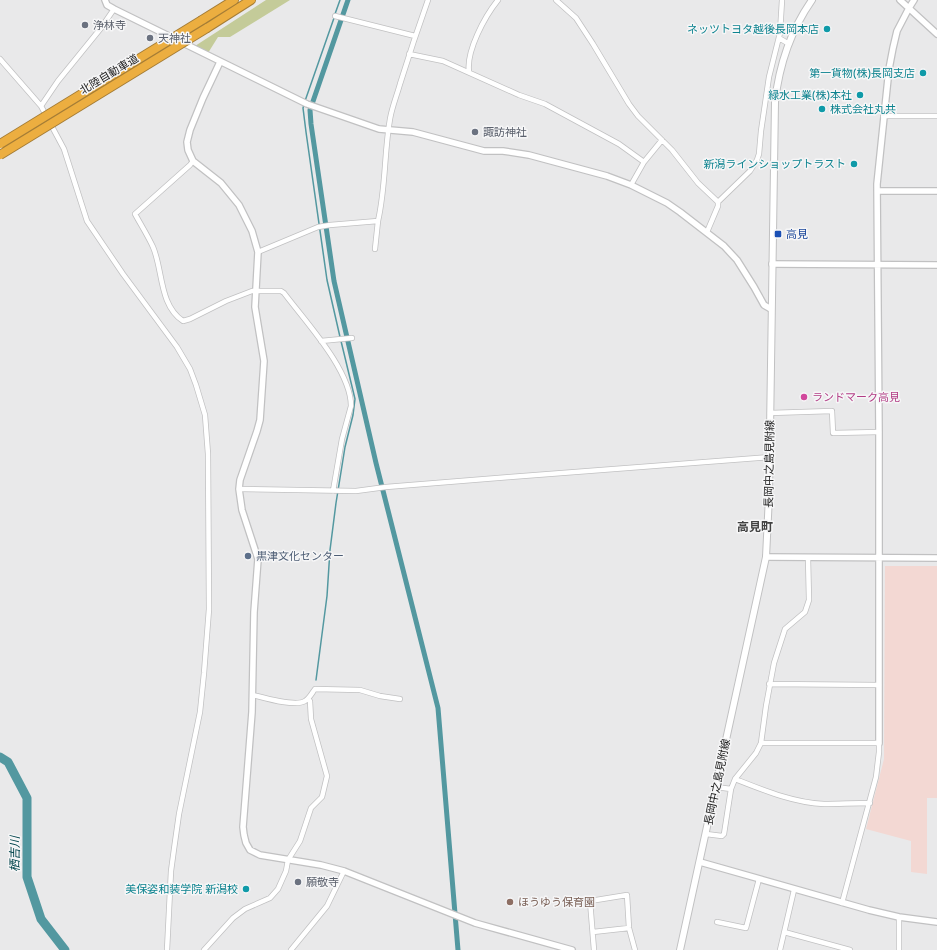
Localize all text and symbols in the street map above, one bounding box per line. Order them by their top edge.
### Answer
place label: 浄林寺 [93,19,126,32]
marker: 浄林寺 [80,20,90,30]
place label: ネッツトヨタ越後長岡本店 [687,23,819,36]
marker: ネッツトヨタ越後長岡本店 [822,24,832,34]
place label: 天神社 [158,32,191,45]
marker: 天神社 [145,33,155,43]
street label: 北陸自動車道 [78,52,141,97]
place label: 第一貨物(株)長岡支店 [809,67,915,80]
marker: 第一貨物(株)長岡支店 [918,68,928,78]
place label: 緑水工業(株)本社 [768,89,852,102]
marker: 緑水工業(株)本社 [855,90,865,100]
place label: 株式会社丸共 [830,103,896,116]
marker: 株式会社丸共 [817,104,827,114]
place label: 諏訪神社 [483,126,527,139]
marker: 諏訪神社 [470,127,480,137]
place label: 新潟ラインショップトラスト [703,158,846,171]
marker: 新潟ラインショップトラスト [849,159,859,169]
place label: 高見 [786,228,808,241]
marker: 高見 [773,229,783,239]
place label: ランドマーク高見 [812,391,900,404]
marker: ランドマーク高見 [799,392,809,402]
street label: 長岡中之島見附線 [762,420,777,508]
district label: 高見町 [737,520,773,534]
place label: 黒津文化センター [256,550,344,563]
marker: 黒津文化センター [243,551,253,561]
street label: 長岡中之島見附線 [702,738,733,826]
water label: 栖吉川 [8,834,22,872]
place label: 願敬寺 [306,876,339,889]
marker: 願敬寺 [293,877,303,887]
place label: 美保姿和装学院 新潟校 [125,883,238,896]
marker: 美保姿和装学院 新潟校 [241,884,251,894]
place label: ほうゆう保育園 [518,896,595,909]
marker: ほうゆう保育園 [505,897,515,907]

